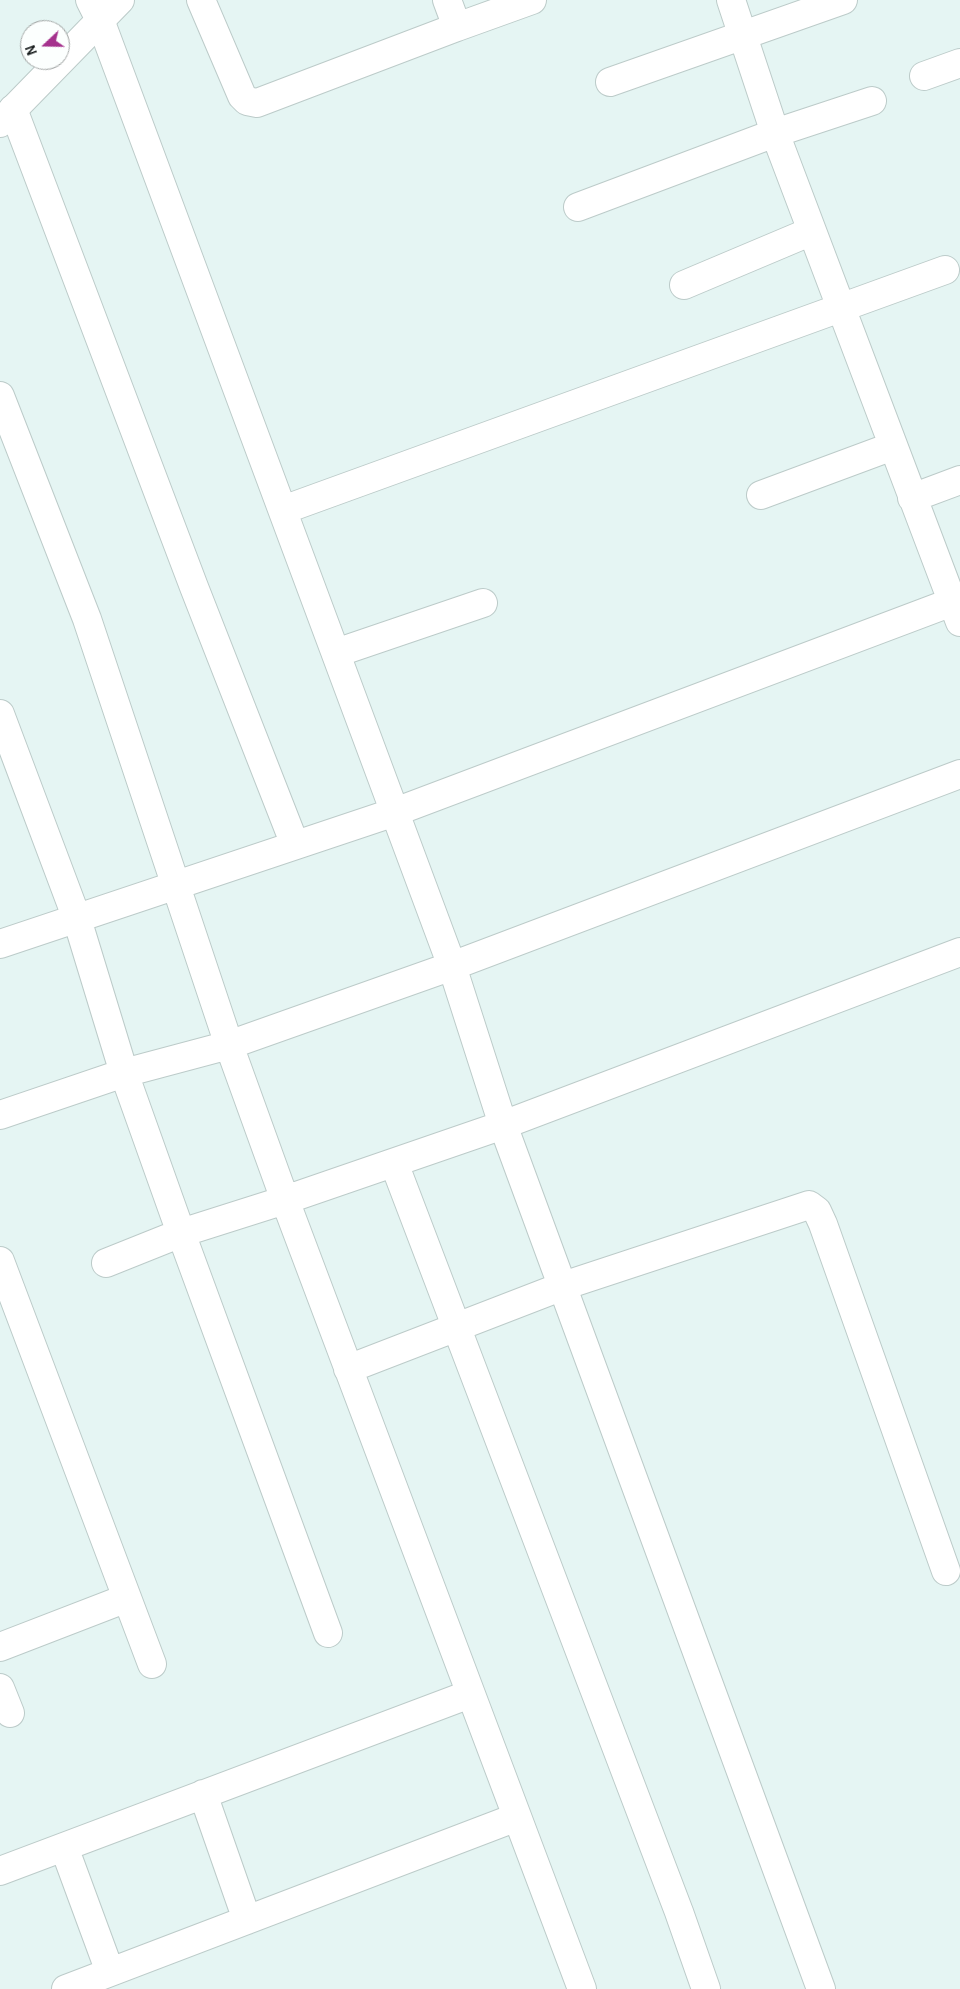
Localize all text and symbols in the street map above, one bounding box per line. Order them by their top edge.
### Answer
north arrow [20,20,70,70]
text: N [24,43,40,57]

